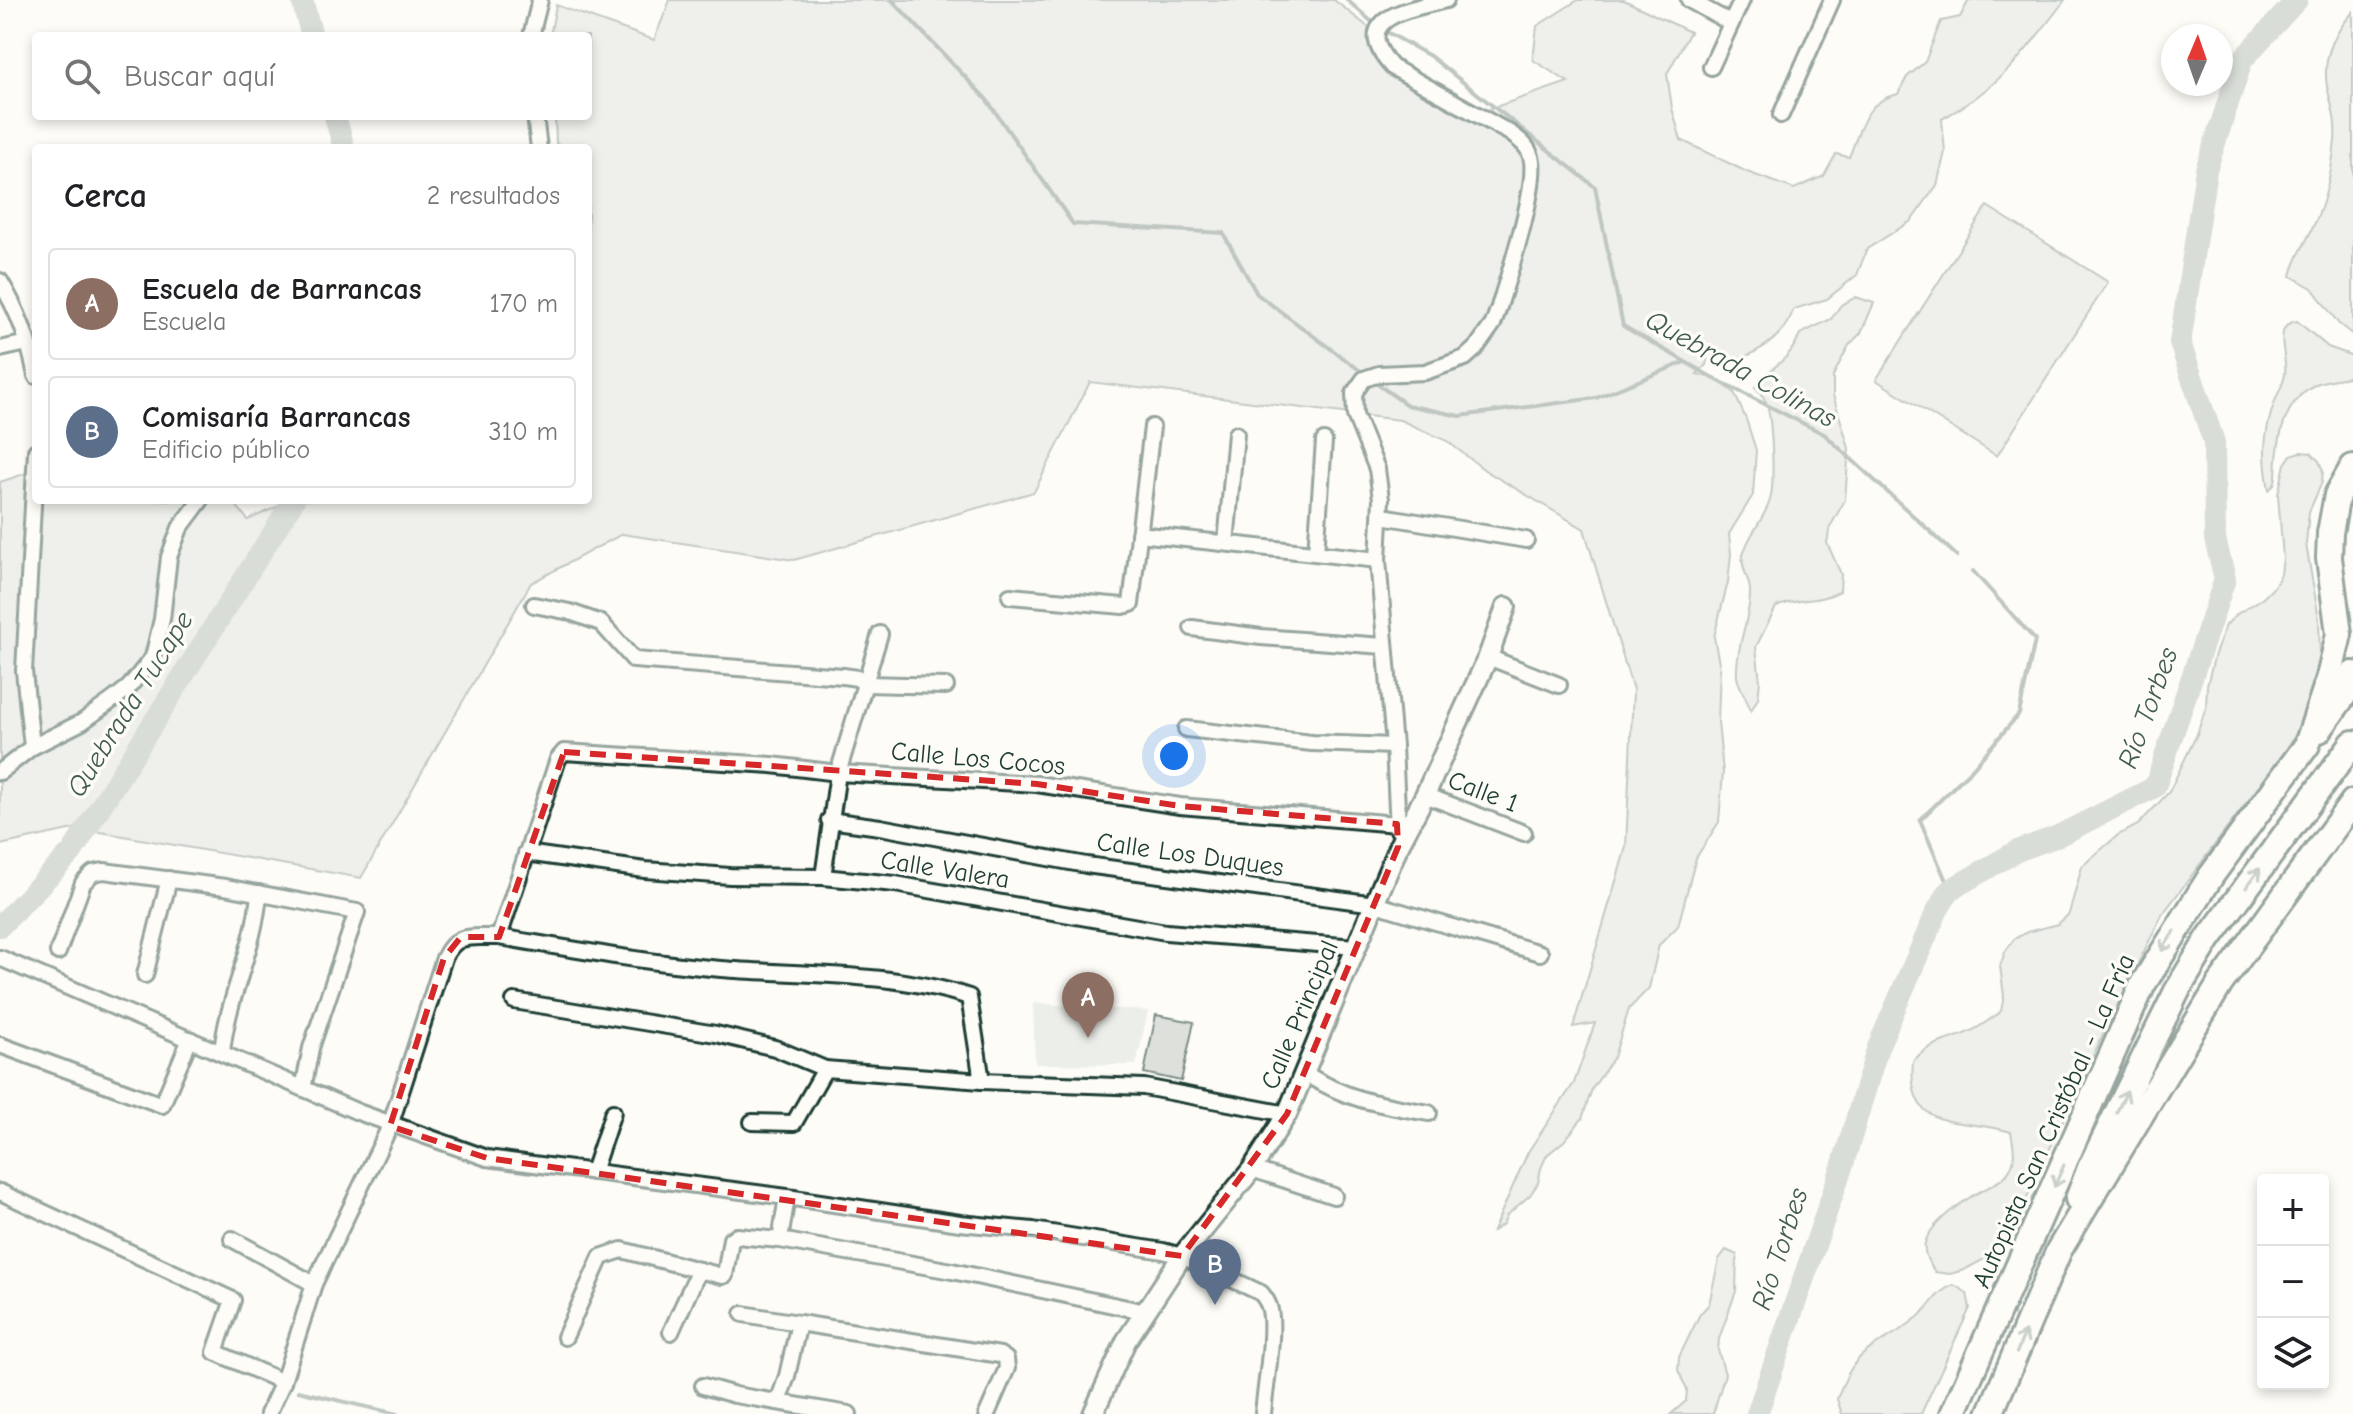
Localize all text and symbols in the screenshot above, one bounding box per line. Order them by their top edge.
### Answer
north arrow [2161,24,2233,96]
search box [32,32,592,120]
icon: search [60,54,104,98]
text: Buscar aquí [124,59,275,94]
text: Cerca [64,176,147,216]
text: 2 resultados [427,181,560,211]
text: Escuela de Barrancas [142,272,421,307]
text: A [85,289,99,319]
text: 170 m [489,289,558,319]
water label: Quebrada Colinas [1640,303,1842,435]
text: Escuela [142,307,226,337]
text: Comisaría Barrancas [142,400,411,435]
text: B [84,417,100,447]
text: 310 m [489,417,558,447]
text: Edificio público [142,435,310,465]
water label: Quebrada Tucape [60,605,200,803]
water label: Río Torbes [2111,643,2185,773]
street label: Calle Los Cocos [890,736,1066,782]
your location [1154,736,1194,776]
street label: Calle 1 [1444,765,1522,819]
street label: Calle Los Duques [1095,827,1285,883]
street label: Calle Valera [878,845,1012,895]
one-way arrow [2245,867,2261,889]
one-way arrow [2160,929,2176,952]
street label: Calle Principal [1255,936,1345,1094]
street label: Autopista San Cristóbal - La Fría [1967,949,2141,1293]
pin: A [1062,972,1114,1038]
one-way arrow [2115,1090,2130,1114]
one-way arrow [2050,1163,2065,1188]
map controls [2257,1174,2329,1390]
button: + [2257,1174,2329,1246]
water label: Río Torbes [1745,1184,1815,1314]
pin: B [1189,1239,1241,1305]
button: − [2257,1246,2329,1318]
button: layers [2257,1318,2329,1390]
one-way arrow [2014,1330,2029,1355]

